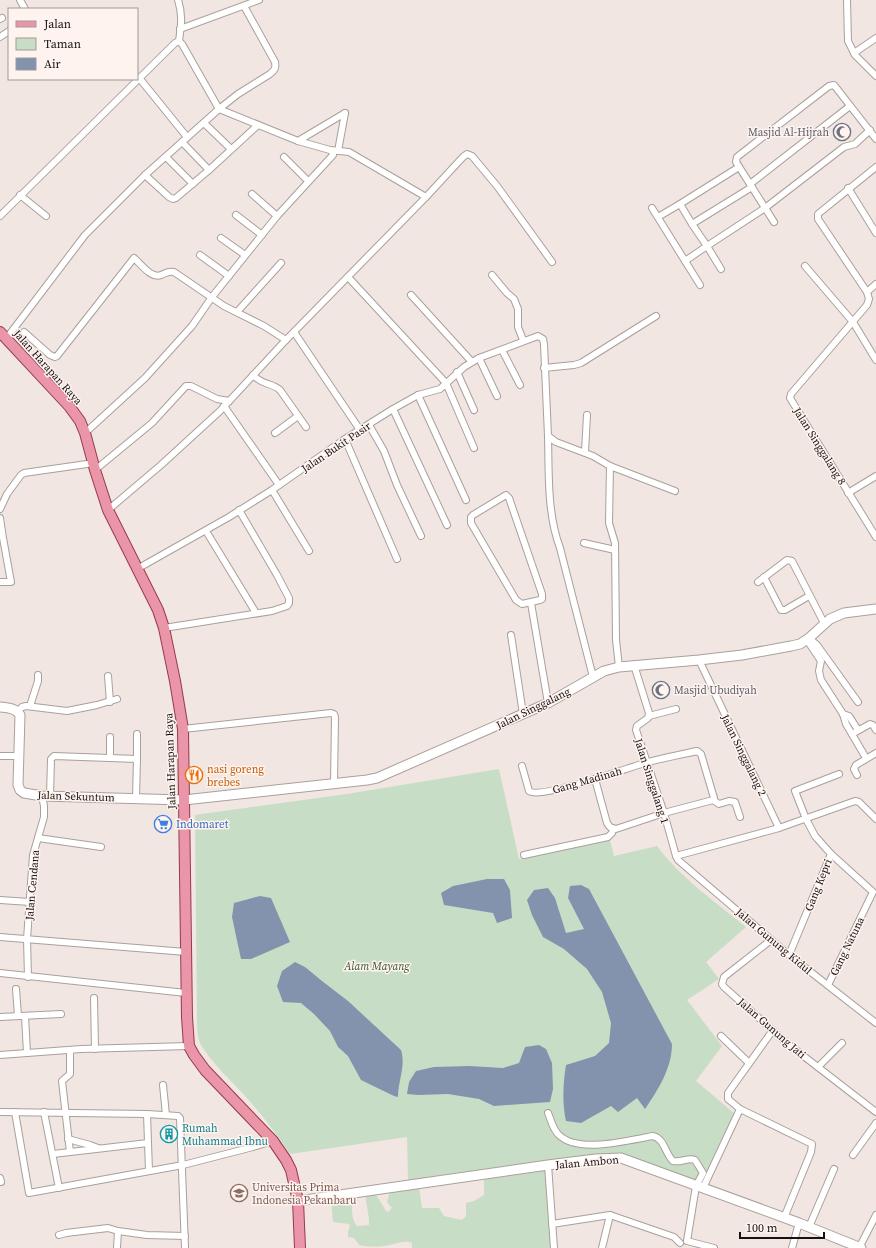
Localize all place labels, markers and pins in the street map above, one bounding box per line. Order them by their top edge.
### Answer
mosque icon: Masjid Al-Hijrah [832,122,852,142]
place label: Masjid Al-Hijrah [748,125,829,140]
mosque icon: Masjid Ubudiyah [651,680,671,700]
place label: Masjid Ubudiyah [674,683,757,698]
place label: nasi goreng brebes [207,762,264,790]
restaurant icon: nasi goreng brebes [184,765,204,785]
supermarket icon: Indomaret [153,814,173,834]
place label: Indomaret [176,817,229,832]
place label: Rumah Muhammad Ibnu [182,1121,269,1149]
building icon: Rumah Muhammad Ibnu [159,1124,179,1144]
place label: Universitas Prima Indonesia Pekanbaru [252,1180,357,1208]
school or university icon: Universitas Prima Indonesia Pekanbaru [229,1183,249,1203]

